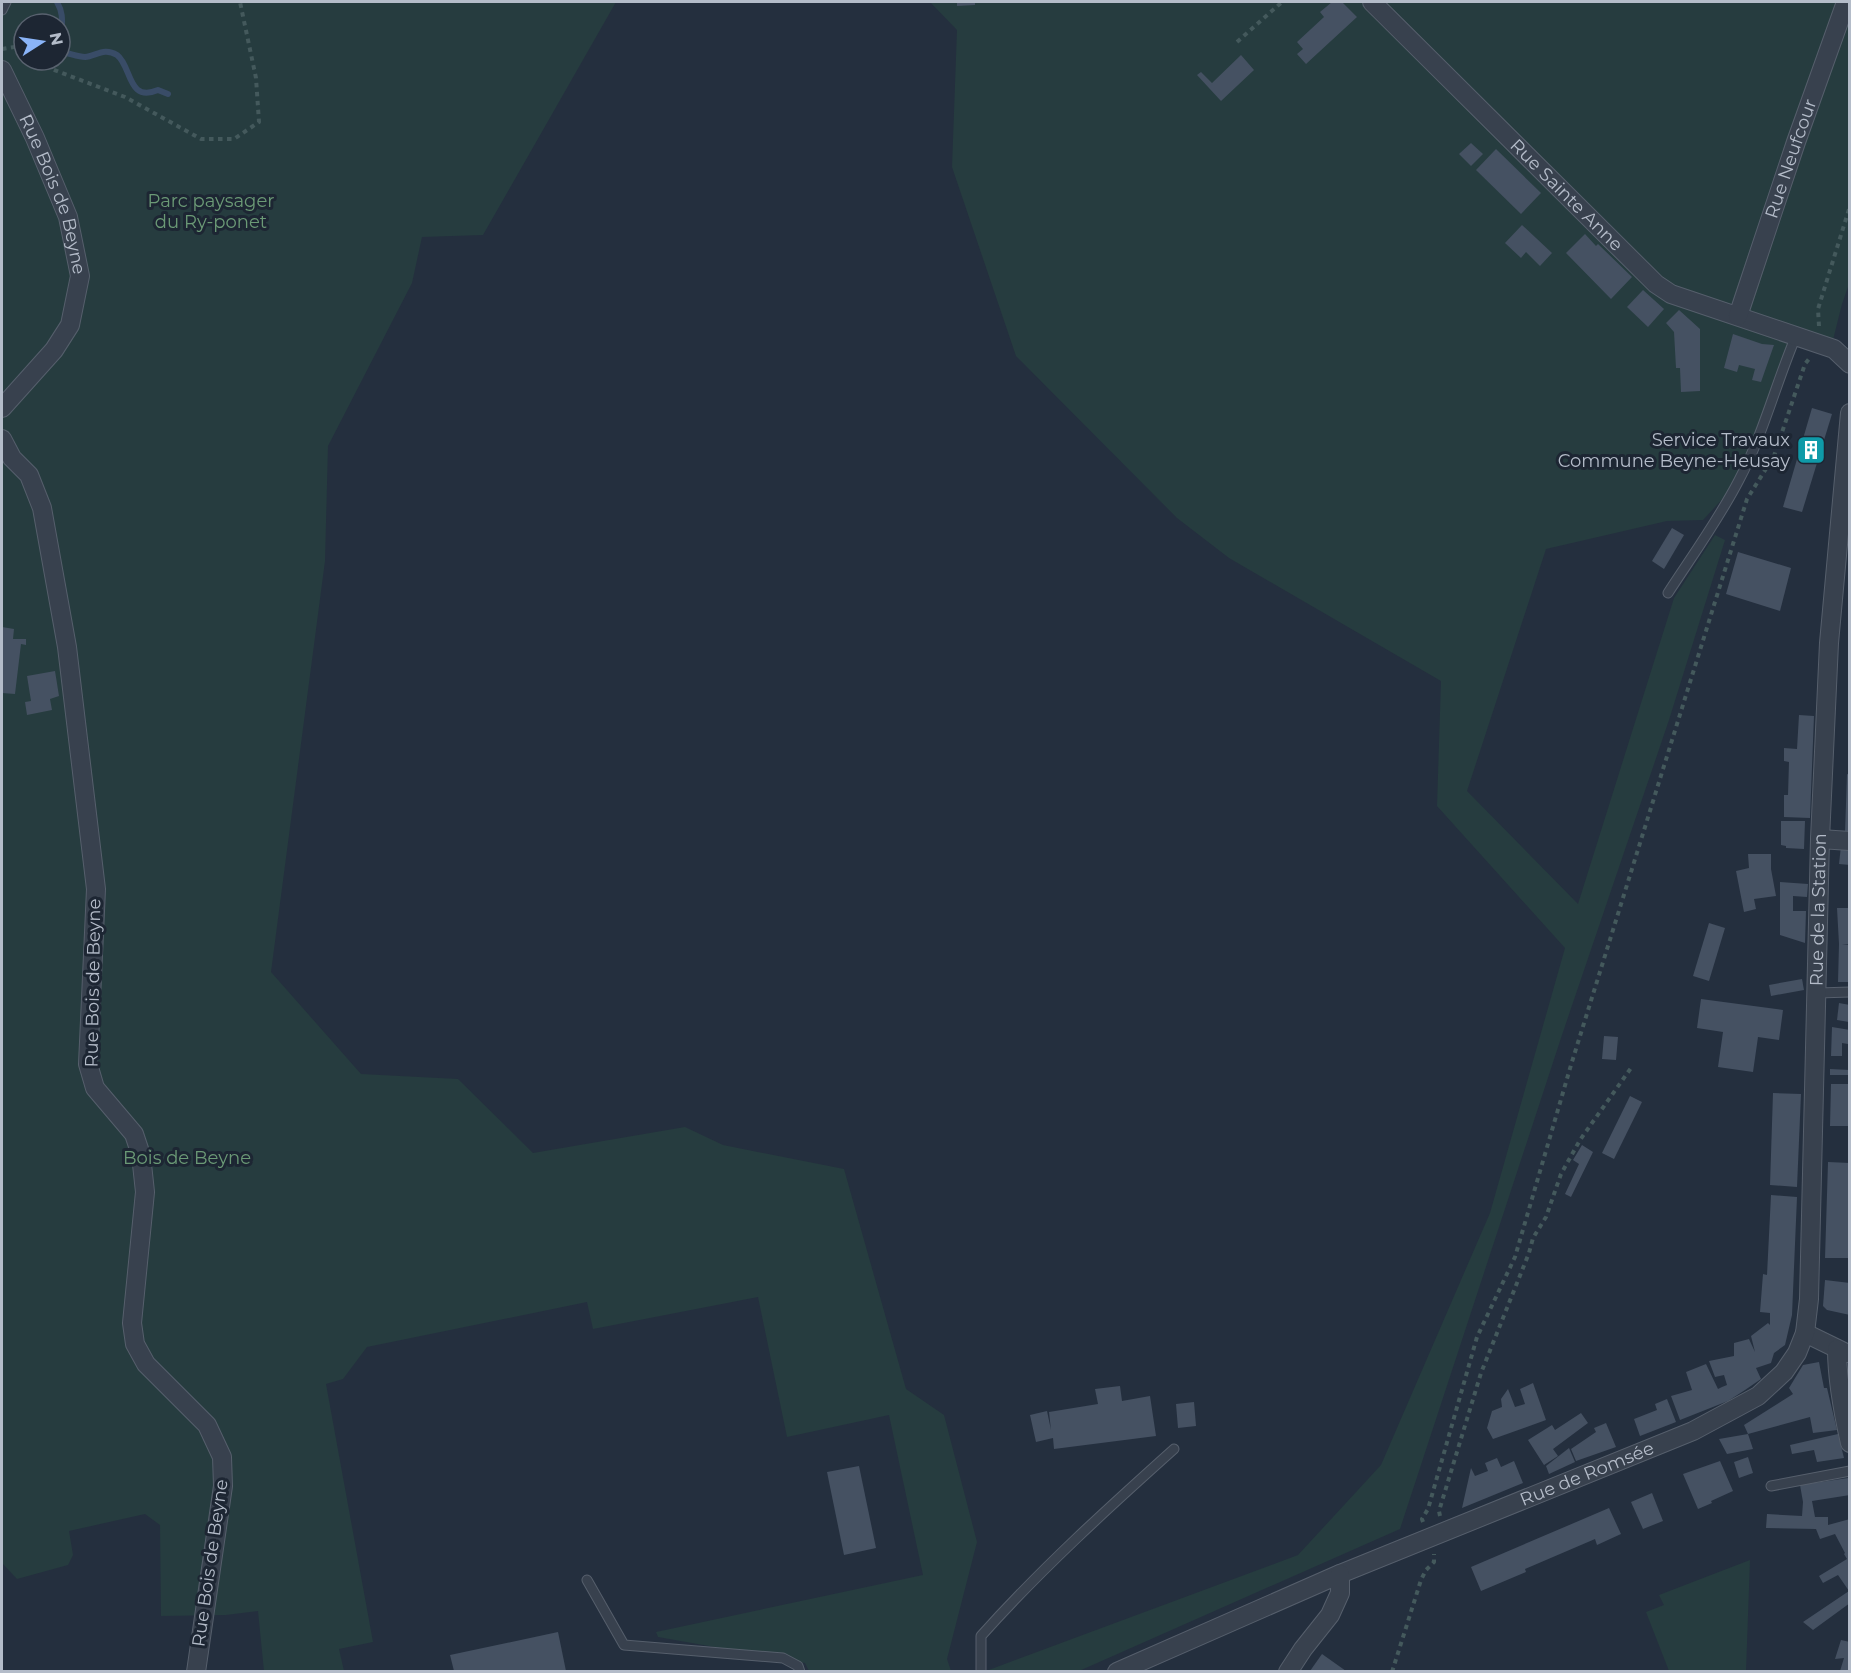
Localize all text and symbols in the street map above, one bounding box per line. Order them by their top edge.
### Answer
north arrow [12,12,72,72]
text: N [46,31,67,47]
street label: Rue Neufcour [1760,96,1822,221]
street label: Rue Bois de Beyne [14,111,90,276]
street label: Rue Sainte Anne [1505,134,1628,256]
park label: Parc paysager du Ry-ponet [148,190,275,233]
place label: Service Travaux Commune Beyne-Heusay [1558,429,1790,472]
building icon: Service Travaux Commune Beyne-Heusay [1795,434,1827,466]
street label: Rue de la Station [1805,833,1831,986]
street label: Rue Bois de Beyne [81,898,105,1068]
park label: Bois de Beyne [123,1147,251,1169]
street label: Rue de Romsée [1517,1437,1657,1511]
street label: Rue Bois de Beyne [187,1478,233,1648]

